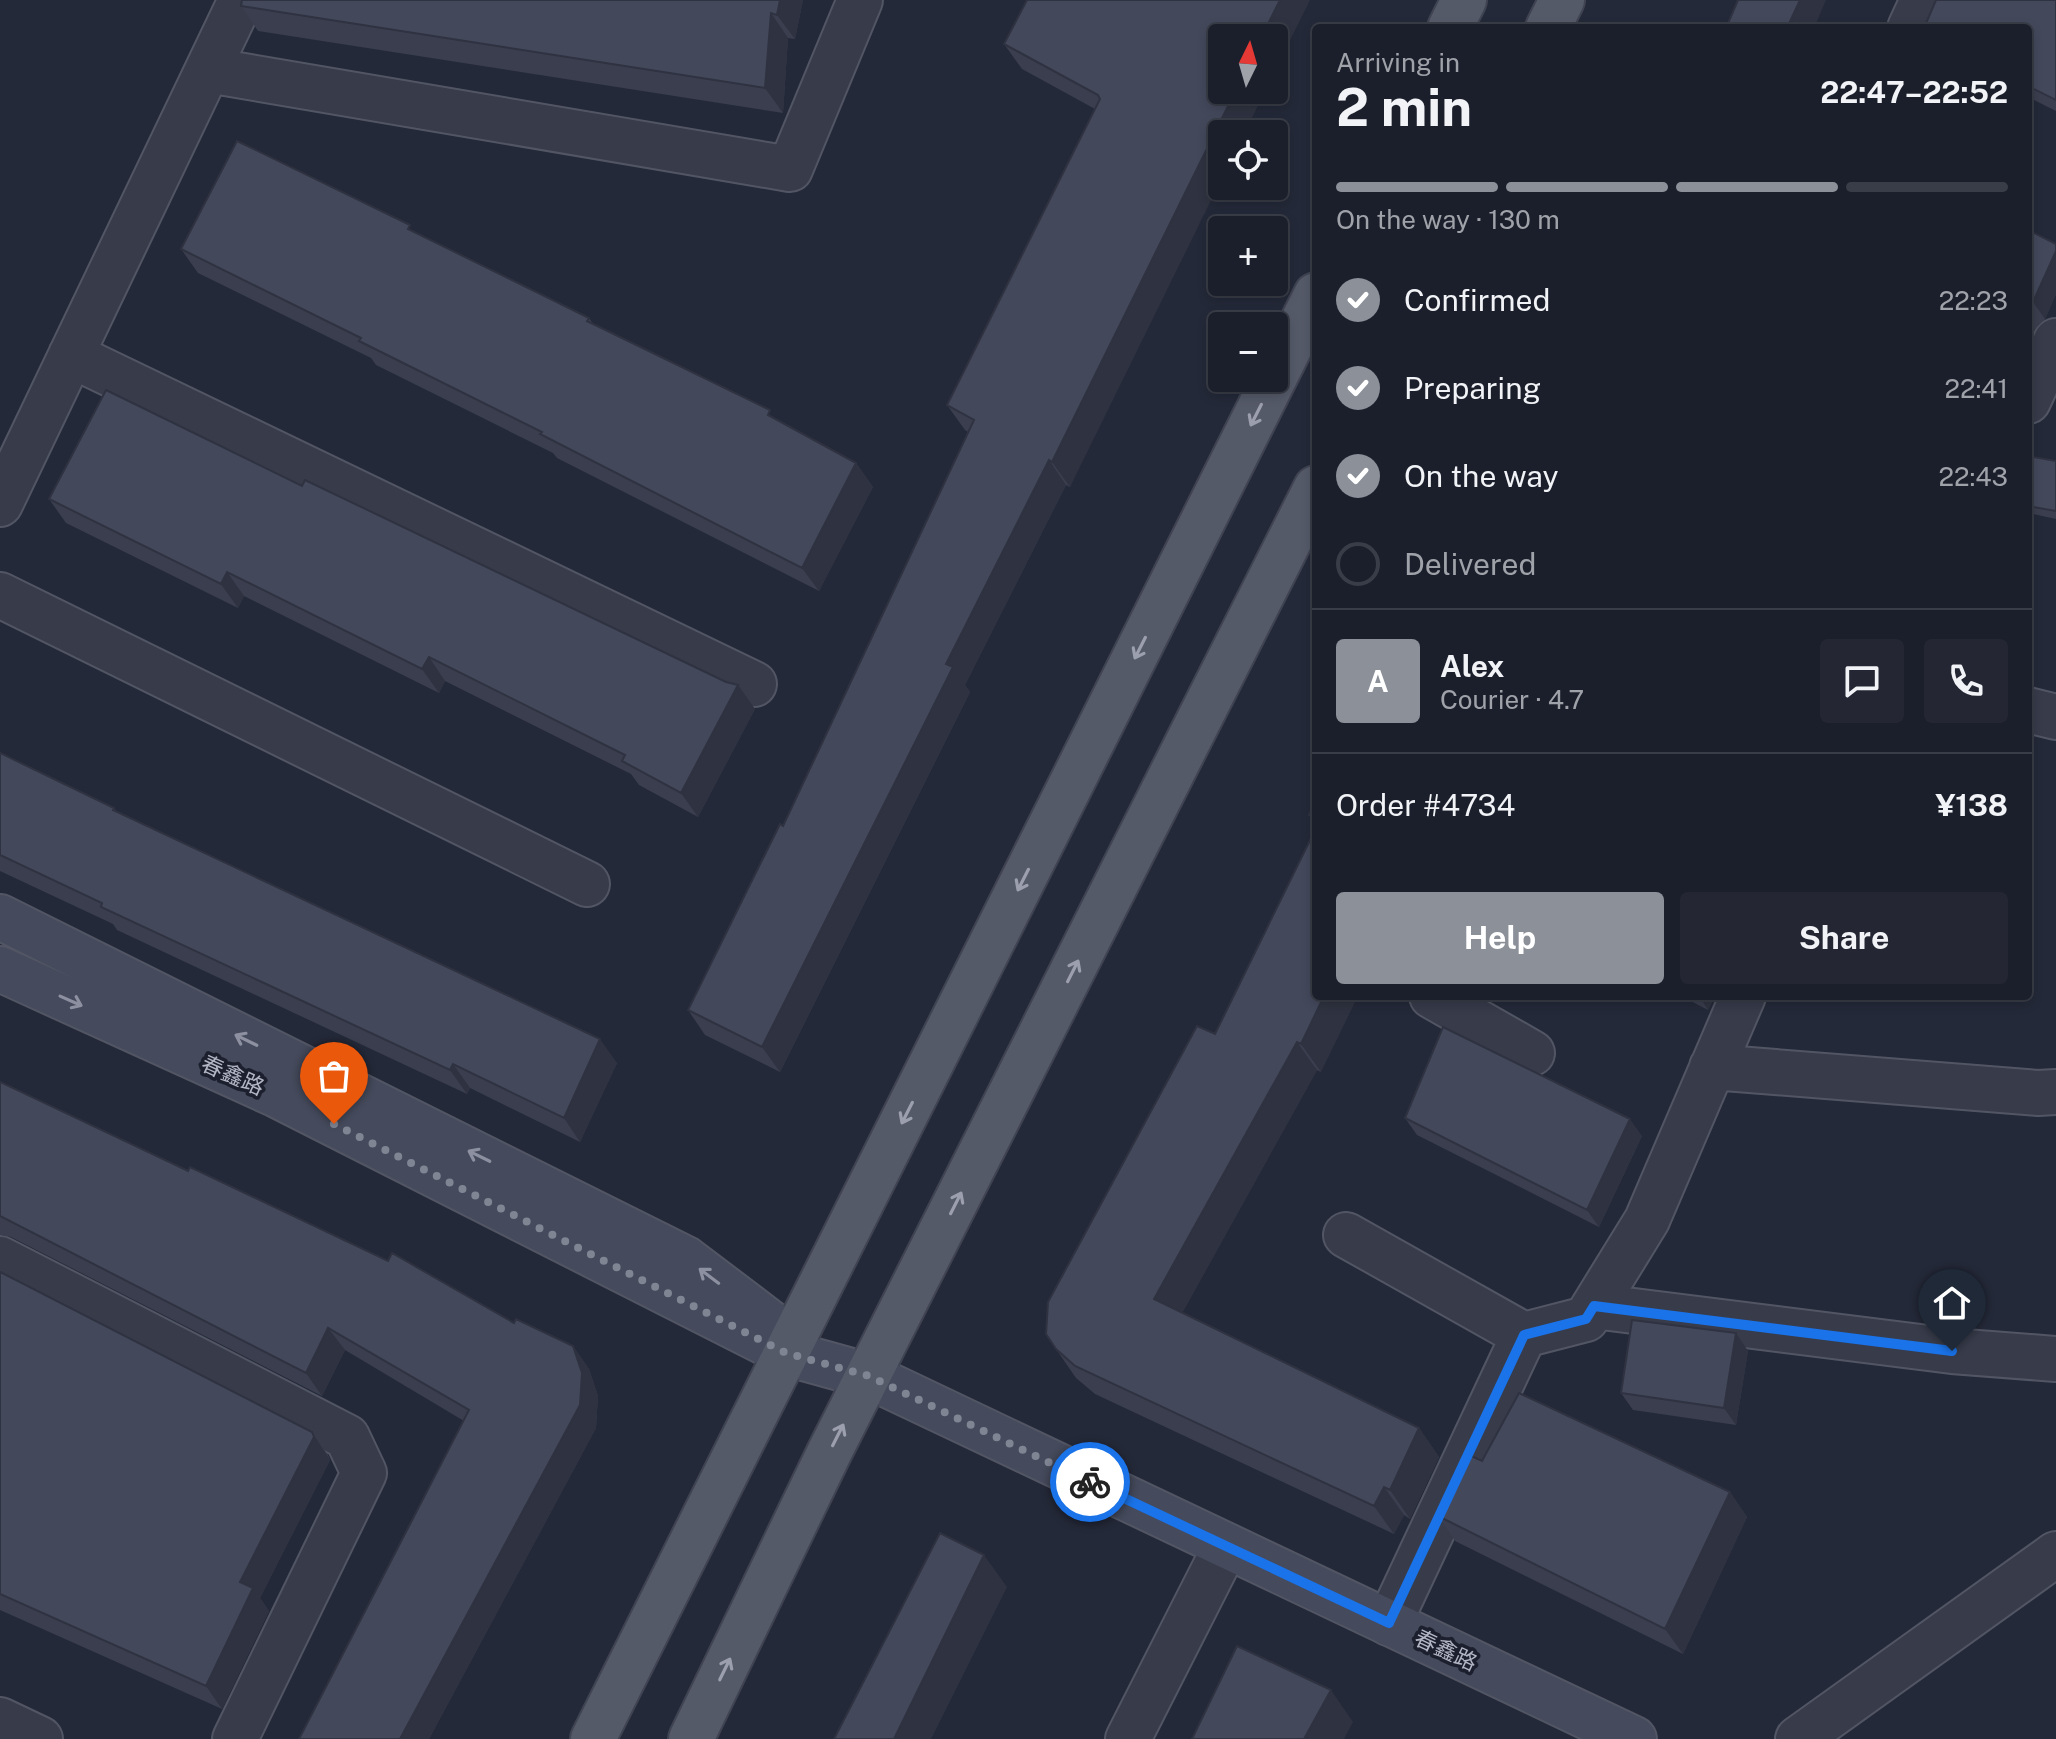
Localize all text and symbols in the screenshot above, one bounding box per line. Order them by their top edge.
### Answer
north arrow [1208,24,1288,104]
map controls [1208,24,1288,392]
text: Arriving in [1336,47,1460,78]
text: 22:47–22:52 [1820,74,2008,110]
text: 2 min [1336,77,1472,138]
button: locate [1208,120,1288,200]
text: On the way · 130 m [1336,204,1560,235]
button: + [1208,216,1288,296]
icon: check [1336,278,1380,322]
text: Confirmed [1404,282,1550,318]
text: 22:23 [1939,285,2008,316]
button: − [1208,312,1288,392]
icon: check [1336,366,1380,410]
text: Preparing [1404,370,1541,406]
text: 22:41 [1944,373,2008,404]
one-way arrow [1248,403,1263,427]
icon: check [1336,454,1380,498]
text: On the way [1404,458,1558,494]
text: 22:43 [1939,461,2008,492]
text: Delivered [1404,546,1536,582]
one-way arrow [1131,635,1147,659]
button: chat [1820,639,1904,723]
button: phone [1924,639,2008,723]
text: Alex [1440,648,1504,684]
text: A [1367,663,1389,699]
text: Courier · 4.7 [1440,684,1584,715]
text: Order #4734 [1336,787,1515,823]
text: ¥138 [1935,787,2008,823]
one-way arrow [1015,868,1031,892]
button: Help [1336,892,1664,984]
button: Share [1680,892,2008,984]
one-way arrow [1066,959,1081,983]
one-way arrow [59,994,83,1009]
one-way arrow [234,1032,258,1047]
pin [300,1042,368,1124]
street label: 春鑫路 [198,1050,268,1100]
icon: bag [312,1054,356,1098]
one-way arrow [899,1100,914,1124]
one-way arrow [467,1148,491,1163]
one-way arrow [949,1192,964,1216]
one-way arrow [699,1268,720,1285]
pin [1918,1269,1986,1351]
icon: home [1930,1281,1974,1325]
one-way arrow [831,1424,847,1447]
courier [1050,1442,1130,1522]
icon: bike [1068,1460,1112,1504]
street label: 春鑫路 [1411,1624,1481,1676]
one-way arrow [718,1657,733,1681]

